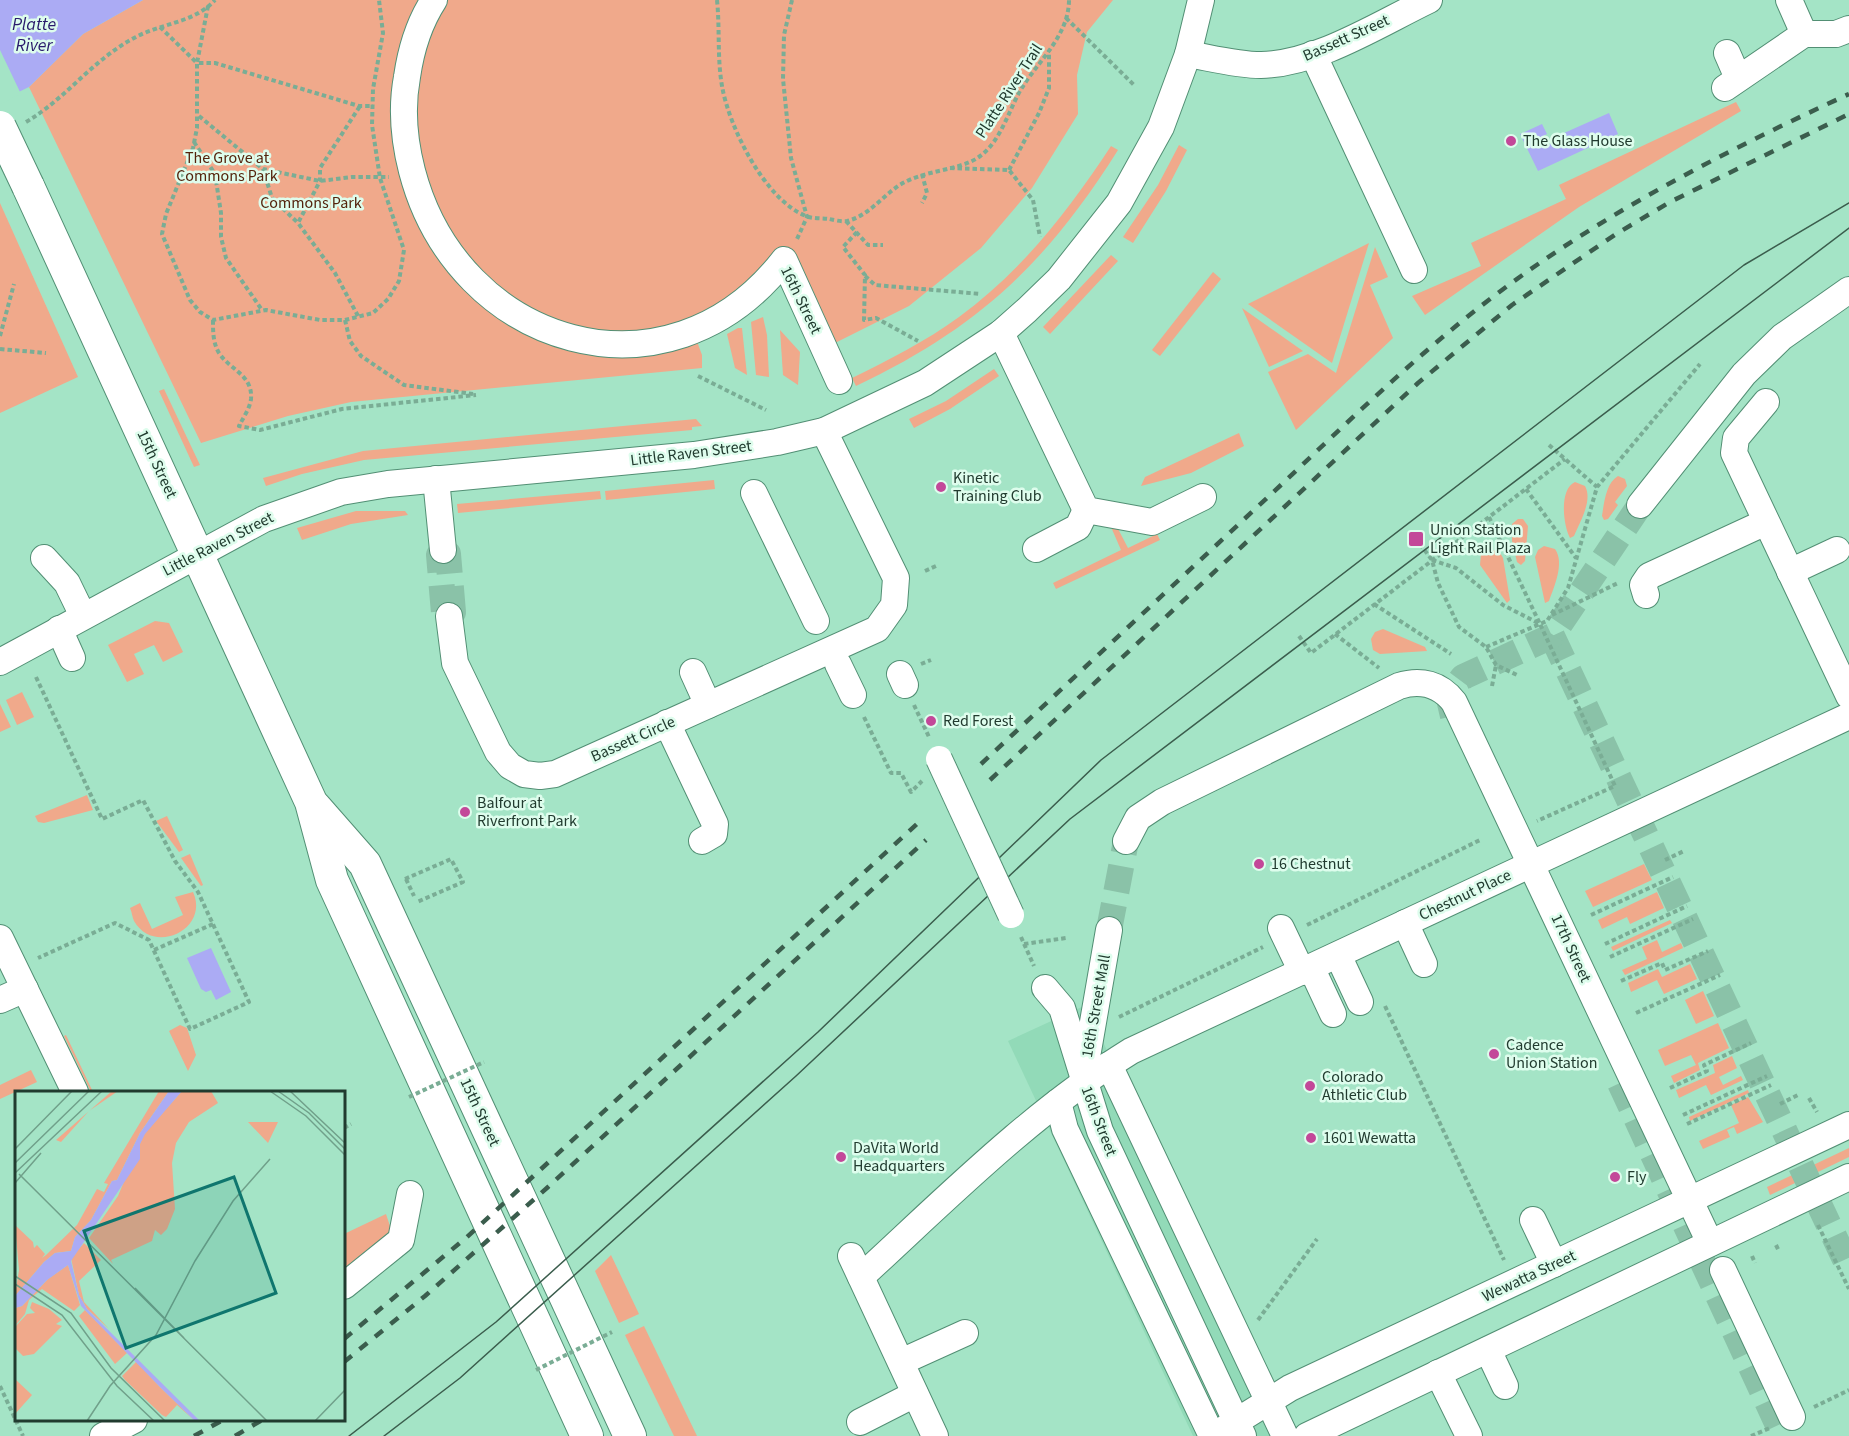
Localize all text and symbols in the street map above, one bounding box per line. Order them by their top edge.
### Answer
street label: Bassett Street [1299,9,1393,67]
water label: Platte River [12,12,56,58]
street label: Platte River Trail [970,39,1048,143]
place label: The Glass House [1523,130,1633,152]
marker: The Glass House [1504,134,1518,148]
park label: The Grove at Commons Park [176,147,278,187]
park label: Commons Park [260,192,362,214]
street label: 16th Street [775,262,827,338]
street label: 15th Street [132,426,183,502]
street label: Little Raven Street [629,435,753,471]
place label: Kinetic Training Club [953,467,1042,507]
marker: Kinetic Training Club [934,480,948,494]
street label: Little Raven Street [159,506,278,581]
place label: Union Station Light Rail Plaza [1430,519,1531,559]
marker: Union Station Light Rail Plaza [1407,530,1425,548]
place label: Red Forest [943,710,1014,732]
street label: Bassett Circle [587,711,679,767]
marker: Red Forest [924,714,938,728]
place label: Balfour at Riverfront Park [477,792,577,832]
marker: Balfour at Riverfront Park [458,805,472,819]
place label: 16 Chestnut [1271,853,1351,875]
marker: 16 Chestnut [1252,857,1266,871]
street label: Chestnut Place [1415,864,1515,926]
street label: 17th Street [1546,910,1597,986]
street label: 16th Street Mall [1076,953,1116,1059]
place label: Cadence Union Station [1506,1034,1597,1074]
marker: Cadence Union Station [1487,1047,1501,1061]
place label: Colorado Athletic Club [1322,1066,1407,1106]
street label: 15th Street [455,1074,506,1150]
marker: Colorado Athletic Club [1303,1079,1317,1093]
street label: 16th Street [1076,1083,1123,1160]
inset map [15,1091,345,1421]
place label: 1601 Wewatta [1323,1127,1416,1149]
marker: 1601 Wewatta [1304,1131,1318,1145]
place label: DaVita World Headquarters [853,1137,945,1177]
marker: DaVita World Headquarters [834,1150,848,1164]
place label: Fly [1627,1166,1647,1188]
marker: Fly [1608,1170,1622,1184]
street label: Wewatta Street [1478,1244,1580,1307]

